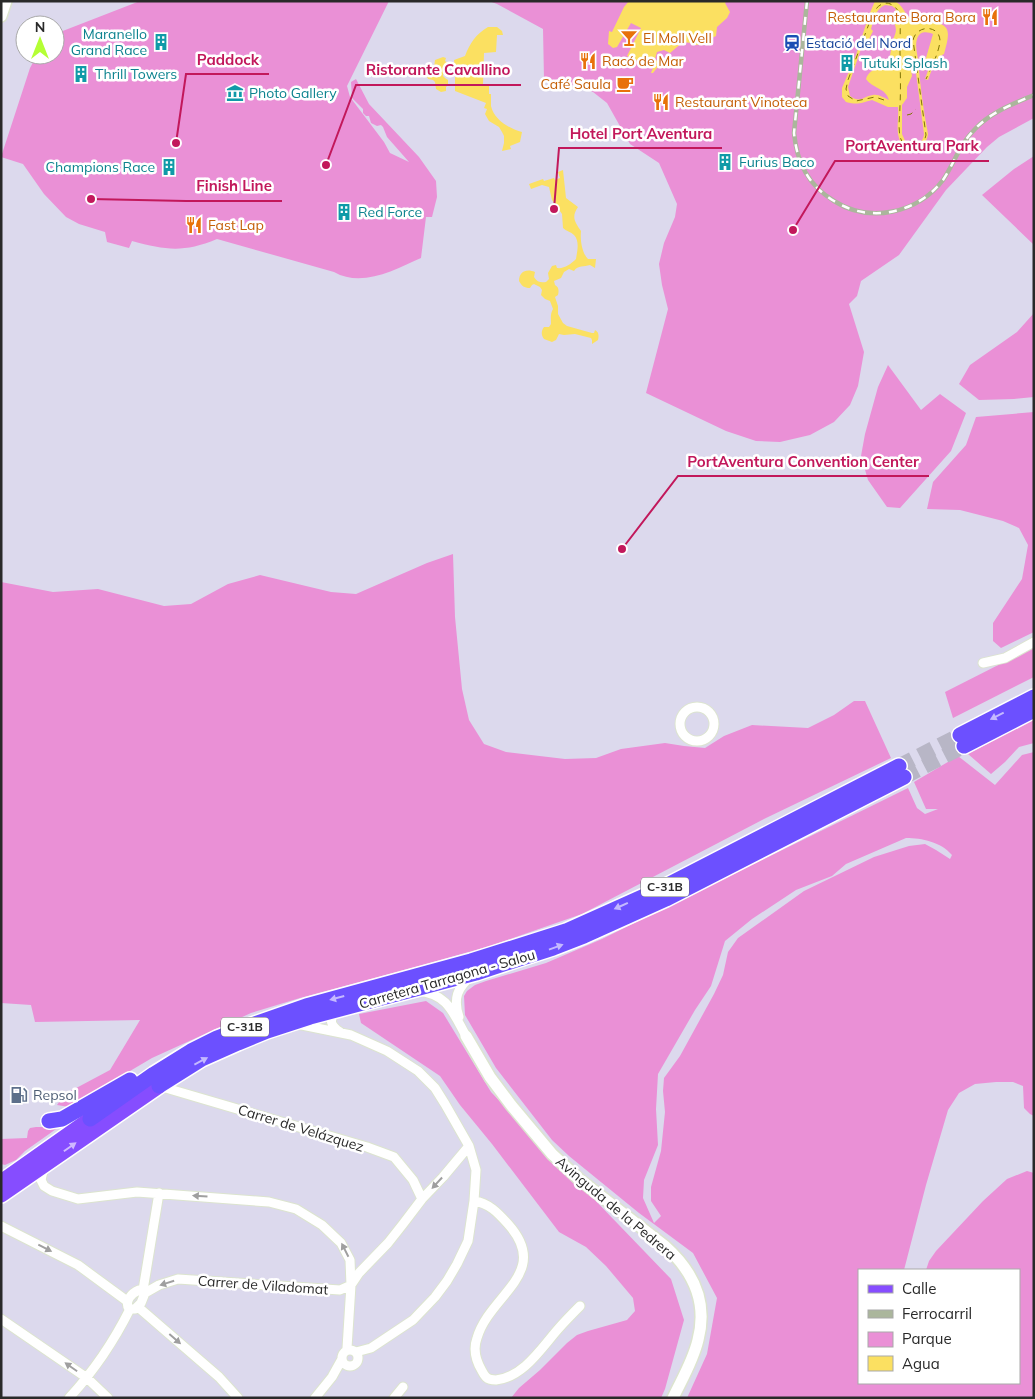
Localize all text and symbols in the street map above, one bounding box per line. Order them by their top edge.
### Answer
restaurant icon: Restaurante Bora Bora [980,7,1000,27]
place label: Restaurante Bora Bora [827,8,976,26]
north arrow [15,15,65,65]
text: N [35,18,45,36]
place label: Maranello Grand Race [71,25,147,59]
bar icon: El Moll Vell [619,28,639,48]
place label: El Moll Vell [643,29,712,47]
building icon: Maranello Grand Race [151,32,171,52]
station icon: Estació del Nord [782,33,802,53]
place label: Estació del Nord [806,34,911,52]
callout: Paddock [186,44,269,74]
text: Paddock [197,50,260,69]
restaurant icon: Racó de Mar [578,51,598,71]
place label: Racó de Mar [602,52,685,70]
building icon: Tutuki Splash [837,53,857,73]
place label: Tutuki Splash [861,54,948,72]
callout: Ristorante Cavallino [356,55,521,85]
text: Ristorante Cavallino [366,60,510,79]
building icon: Thrill Towers [71,64,91,84]
place label: Thrill Towers [95,65,177,83]
cafe icon: Café Saula [615,74,635,94]
place label: Café Saula [541,75,611,93]
museum icon: Photo Gallery [225,83,245,103]
place label: Photo Gallery [249,84,337,102]
restaurant icon: Restaurant Vinoteca [651,92,671,112]
place label: Restaurant Vinoteca [675,93,808,111]
callout: Hotel Port Aventura [559,118,722,148]
text: Hotel Port Aventura [570,124,712,143]
callout: PortAventura Park [835,131,989,161]
text: PortAventura Park [845,136,980,155]
building icon: Furius Baco [715,152,735,172]
place label: Furius Baco [739,153,815,171]
building icon: Champions Race [159,157,179,177]
place label: Champions Race [46,158,155,176]
callout: Finish Line [186,171,282,201]
text: Finish Line [196,176,272,195]
building icon: Red Force [334,202,354,222]
place label: Red Force [358,203,422,221]
restaurant icon: Fast Lap [184,215,204,235]
place label: Fast Lap [208,216,264,234]
callout: PortAventura Convention Center [678,446,929,476]
text: PortAventura Convention Center [687,452,919,471]
one-way arrow [989,712,1004,720]
road number: C-31B [641,878,689,896]
one-way arrow [614,903,629,911]
one-way arrow [549,943,564,951]
street label: Carretera Tarragona - Salou [357,945,537,1013]
one-way arrow [329,994,344,1002]
road number: C-31B [221,1018,269,1036]
one-way arrow [194,1057,208,1065]
fuel station icon: Repsol [9,1085,29,1105]
place label: Repsol [33,1086,77,1104]
street label: Carrer de Velázquez [236,1100,366,1156]
one-way arrow [64,1142,77,1152]
street label: Avinguda de la Pedrera [552,1152,680,1264]
one-way arrow [431,1176,443,1188]
one-way arrow [191,1192,207,1200]
one-way arrow [341,1243,349,1258]
one-way arrow [37,1244,52,1252]
legend [858,1269,1020,1384]
street label: Carrer de Viladomat [197,1271,329,1299]
one-way arrow [159,1279,174,1287]
text: Calle [902,1279,936,1298]
text: Ferrocarril [902,1304,972,1323]
text: Parque [902,1329,952,1348]
one-way arrow [168,1333,180,1345]
text: Agua [902,1354,940,1373]
one-way arrow [64,1362,77,1372]

